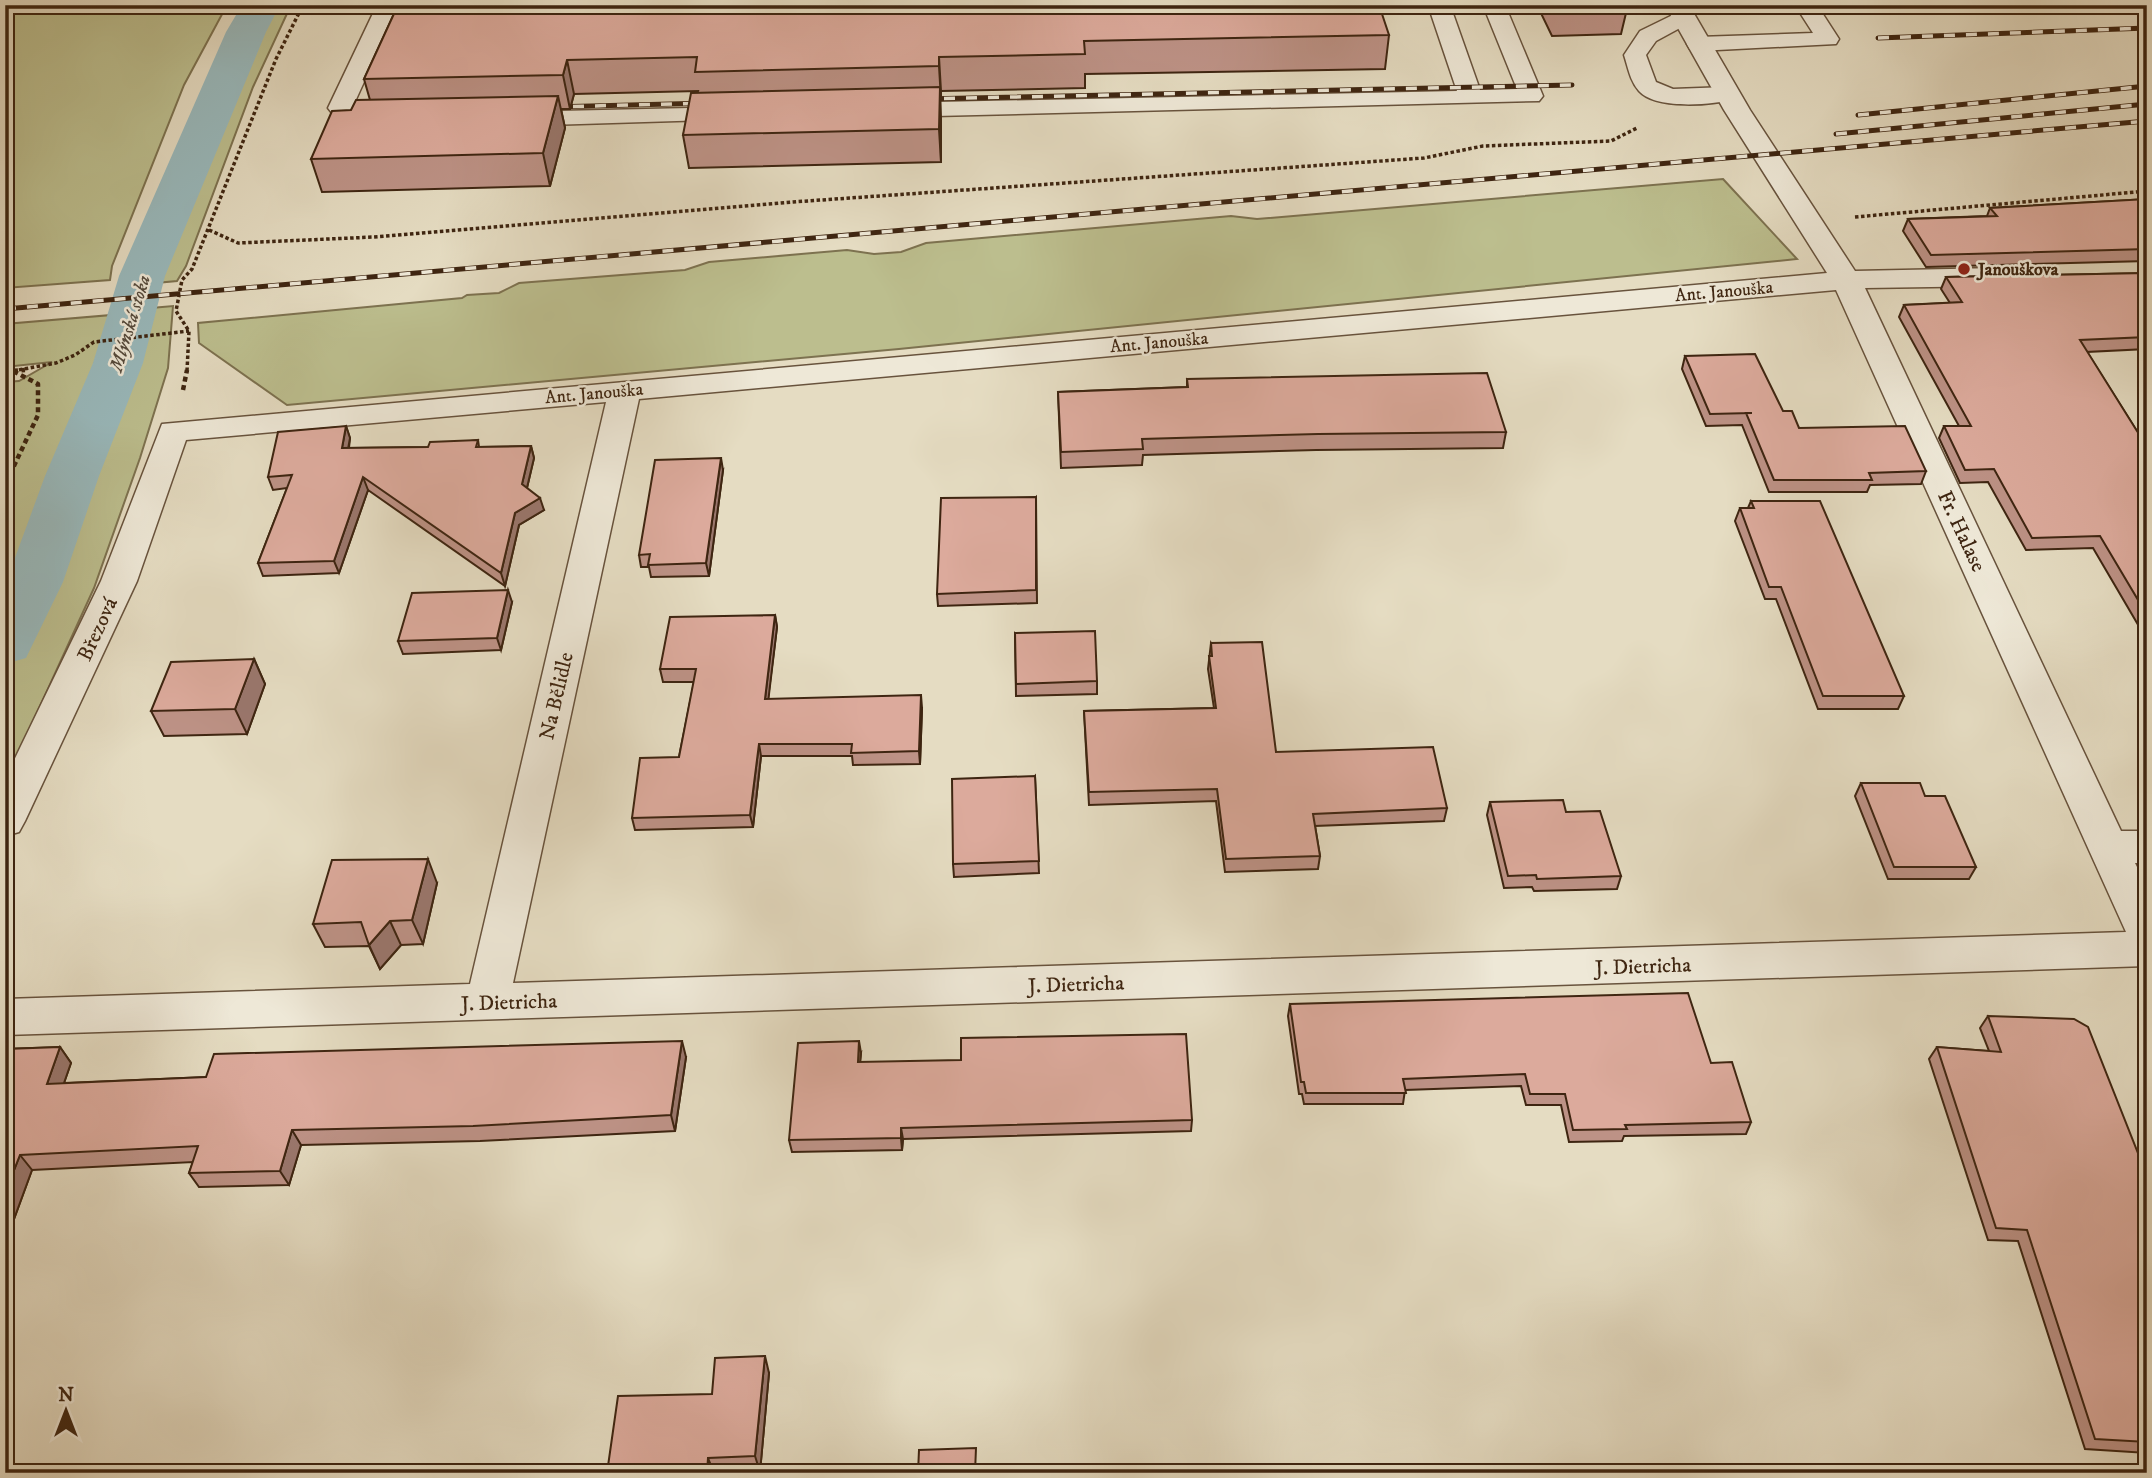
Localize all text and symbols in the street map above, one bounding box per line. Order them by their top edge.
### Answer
place label: Janouškova [1976,259,2059,281]
marker: Janouškova [1956,261,1972,277]
water label: Mlýnská stoka [104,272,156,376]
street label: Ant. Janouška [1674,277,1774,307]
street label: Ant. Janouška [1109,328,1209,358]
street label: Ant. Janouška [544,379,644,409]
street label: Fr. Halase [1931,487,1991,576]
street label: Březová [72,593,124,665]
street label: Na Bělidle [534,650,580,743]
street label: J. Dietricha [1593,952,1692,982]
street label: J. Dietricha [1026,970,1125,1000]
street label: J. Dietricha [459,988,558,1018]
north arrow [32,1376,102,1446]
text: N [58,1384,74,1407]

